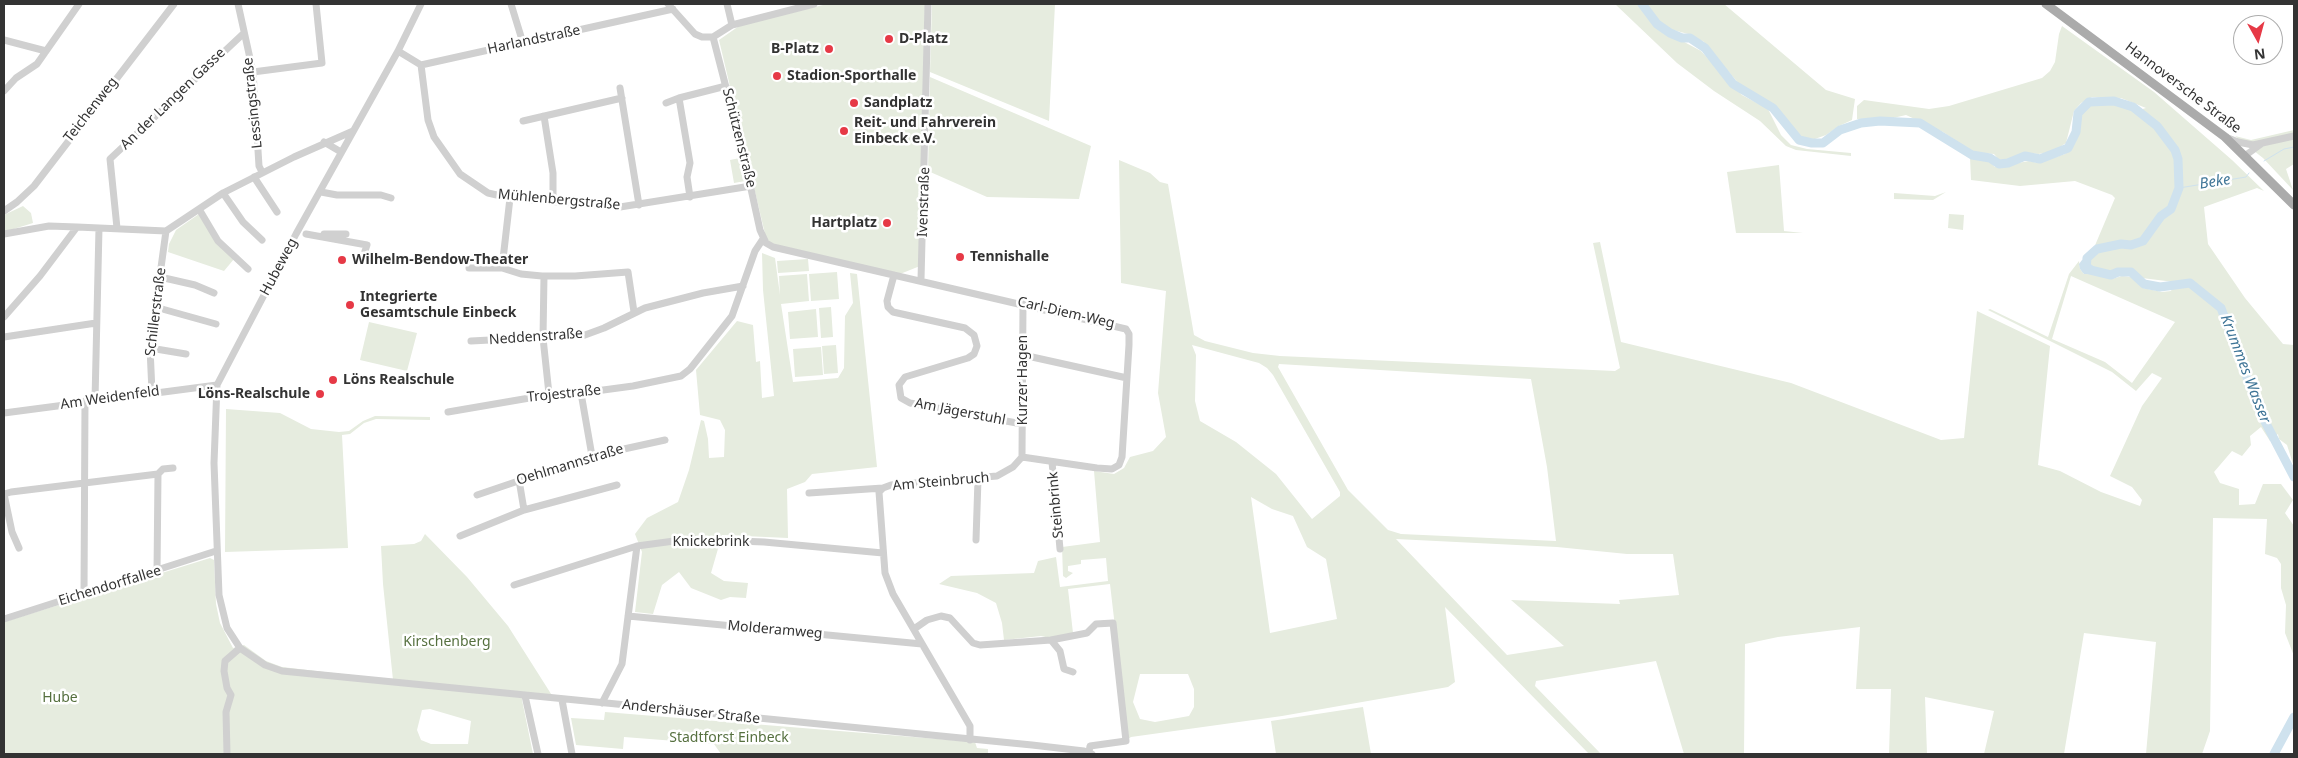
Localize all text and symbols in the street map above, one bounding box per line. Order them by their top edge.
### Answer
north arrow [2233,15,2283,65]
street label: Harlandstraße [486,22,582,58]
place label: D-Platz [899,31,948,47]
marker: D-Platz [883,33,895,45]
street label: Hannoversche Straße [2122,39,2244,137]
place label: B-Platz [771,41,819,57]
marker: B-Platz [823,43,835,55]
text: N [2253,44,2267,65]
street label: An der Langen Gasse [117,45,229,153]
street label: Lessingstraße [240,57,266,149]
place label: Stadion-Sporthalle [787,68,916,84]
marker: Stadion-Sporthalle [771,70,783,82]
street label: Teichenweg [60,74,122,146]
street label: Schützenstraße [719,87,759,189]
place label: Sandplatz [864,95,932,111]
marker: Sandplatz [848,97,860,109]
place label: Reit- und Fahrverein Einbeck e.V. [854,115,996,148]
marker: Reit- und Fahrverein Einbeck e.V. [838,125,850,137]
street label: Ivenstraße [914,167,934,237]
water label: Beke [2198,171,2232,193]
street label: Mühlenbergstraße [497,186,621,214]
place label: Hartplatz [811,215,877,231]
marker: Hartplatz [881,217,893,229]
street label: Hubeweg [257,235,301,299]
place label: Tennishalle [970,249,1049,265]
marker: Tennishalle [954,251,966,263]
place label: Wilhelm-Bendow-Theater [352,252,528,268]
marker: Wilhelm-Bendow-Theater [336,254,348,266]
street label: Schillerstraße [142,267,170,357]
place label: Integrierte Gesamtschule Einbeck [360,289,516,322]
street label: Carl-Diem-Weg [1016,294,1116,332]
marker: Integrierte Gesamtschule Einbeck [344,299,356,311]
water label: Krummes Wasser [2216,312,2274,426]
street label: Neddenstraße [488,325,584,349]
street label: Kurzer Hagen [1015,335,1031,425]
place label: Löns Realschule [343,372,454,388]
marker: Löns Realschule [327,374,339,386]
street label: Trojestraße [526,382,602,406]
street label: Am Weidenfeld [59,383,161,413]
place label: Löns-Realschule [198,386,310,402]
marker: Löns-Realschule [314,388,326,400]
street label: Am Jägerstuhl [913,395,1007,429]
street label: Oehlmannstraße [514,441,626,489]
street label: Am Steinbruch [892,469,990,495]
street label: Steinbrink [1045,471,1067,539]
street label: Knickebrink [672,534,750,550]
street label: Eichendorffallee [57,562,163,610]
street label: Molderamweg [727,617,823,643]
park label: Kirschenberg [403,634,491,650]
park label: Hube [42,690,78,706]
street label: Andershäuser Straße [621,696,761,728]
park label: Stadtforst Einbeck [669,730,789,746]

